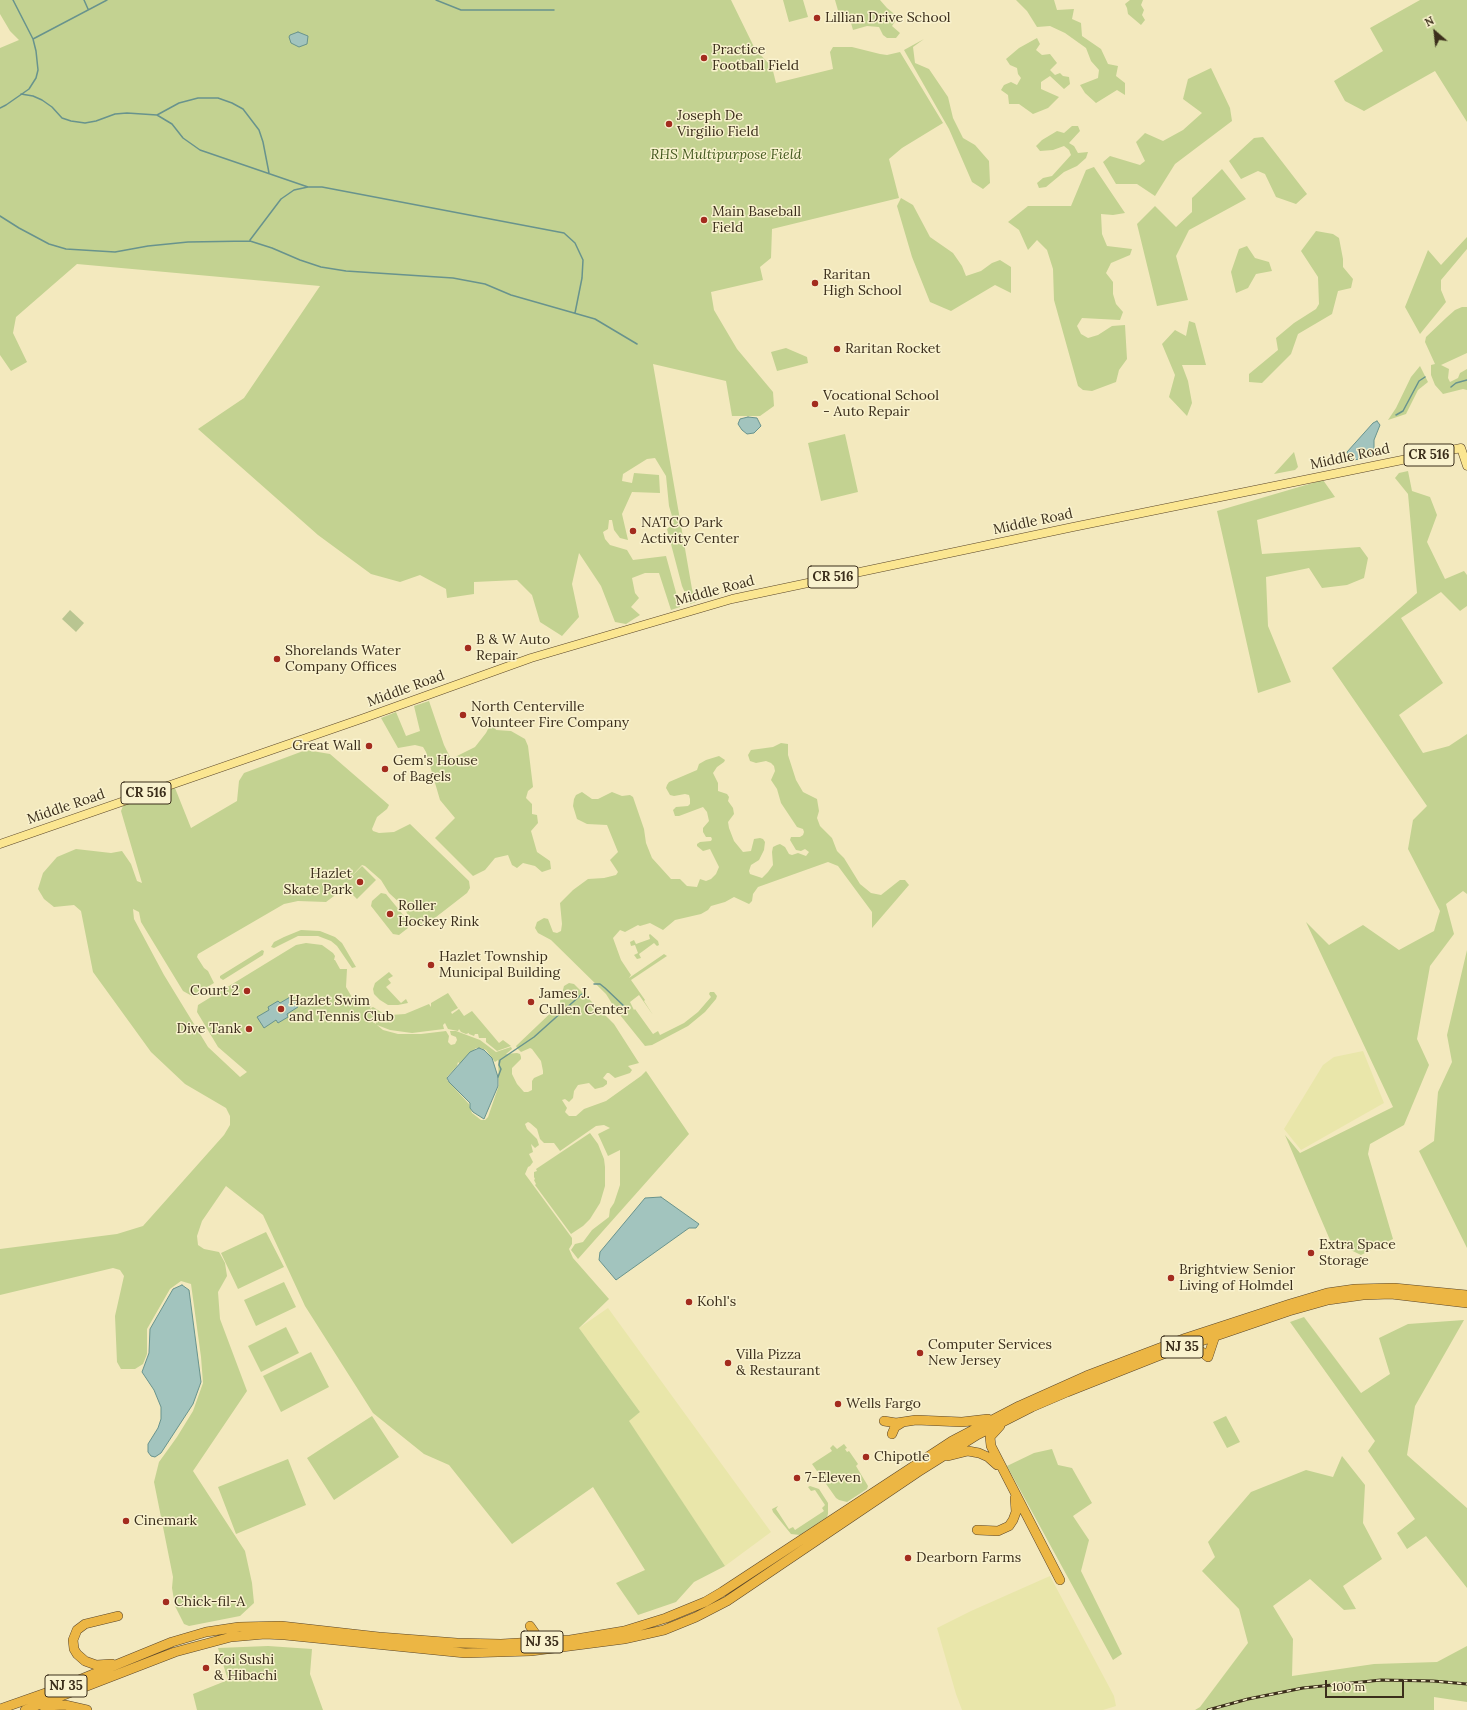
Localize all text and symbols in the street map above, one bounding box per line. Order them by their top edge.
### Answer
place label: Lillian Drive School [825,10,951,26]
north arrow [1415,12,1455,52]
marker: Lillian Drive School [812,13,822,23]
text: N [1422,13,1436,30]
place label: Practice Football Field [712,42,799,74]
marker: Practice Football Field [699,53,709,63]
place label: Joseph De Virgilio Field [677,108,759,140]
marker: Joseph De Virgilio Field [664,119,674,129]
park label: RHS Multipurpose Field [650,147,802,163]
place label: Main Baseball Field [712,204,801,236]
marker: Main Baseball Field [699,215,709,225]
place label: Raritan High School [823,267,902,300]
marker: Raritan High School [810,278,820,288]
place label: Raritan Rocket [845,341,941,357]
marker: Raritan Rocket [832,344,842,354]
place label: Vocational School - Auto Repair [823,388,939,420]
marker: Vocational School - Auto Repair [810,399,820,409]
street label: Middle Road [1309,440,1391,474]
road number: CR 516 [1404,444,1454,466]
street label: Middle Road [992,505,1074,539]
place label: NATCO Park Activity Center [641,515,739,548]
marker: NATCO Park Activity Center [628,526,638,536]
road number: CR 516 [808,566,858,588]
street label: Middle Road [674,572,756,610]
place label: B & W Auto Repair [476,632,550,664]
place label: Shorelands Water Company Offices [285,643,401,676]
marker: B & W Auto Repair [463,643,473,653]
marker: Shorelands Water Company Offices [272,654,282,664]
street label: Middle Road [365,667,447,711]
place label: North Centerville Volunteer Fire Company [471,699,629,732]
marker: North Centerville Volunteer Fire Company [458,710,468,720]
place label: Great Wall [292,738,361,754]
marker: Great Wall [364,741,374,751]
place label: Gem's House of Bagels [393,753,478,786]
marker: Gem's House of Bagels [380,764,390,774]
road number: CR 516 [121,782,171,804]
street label: Middle Road [25,786,107,828]
place label: Hazlet Skate Park [284,866,352,898]
marker: Hazlet Skate Park [355,877,365,887]
place label: Roller Hockey Rink [398,898,479,930]
marker: Roller Hockey Rink [385,909,395,919]
place label: Hazlet Township Municipal Building [439,949,560,982]
marker: Hazlet Township Municipal Building [426,960,436,970]
place label: Court 2 [190,983,239,999]
marker: Court 2 [242,986,252,996]
place label: James J. Cullen Center [539,986,629,1018]
place label: Hazlet Swim and Tennis Club [289,993,394,1026]
marker: James J. Cullen Center [526,997,536,1007]
marker: Hazlet Swim and Tennis Club [276,1004,286,1014]
place label: Dive Tank [177,1021,241,1037]
marker: Dive Tank [244,1024,254,1034]
place label: Extra Space Storage [1319,1237,1396,1270]
marker: Extra Space Storage [1306,1248,1316,1258]
place label: Brightview Senior Living of Holmdel [1179,1262,1295,1294]
marker: Brightview Senior Living of Holmdel [1166,1273,1176,1283]
place label: Kohl's [697,1294,736,1310]
marker: Kohl's [684,1297,694,1307]
road number: NJ 35 [1161,1336,1203,1358]
place label: Computer Services New Jersey [928,1337,1052,1370]
place label: Villa Pizza & Restaurant [736,1347,820,1380]
marker: Computer Services New Jersey [915,1348,925,1358]
marker: Villa Pizza & Restaurant [723,1358,733,1368]
place label: Wells Fargo [846,1396,921,1412]
marker: Wells Fargo [833,1399,843,1409]
place label: Chipotle [874,1449,929,1465]
marker: Chipotle [861,1452,871,1462]
place label: 7-Eleven [805,1470,861,1486]
marker: 7-Eleven [792,1473,802,1483]
place label: Cinemark [134,1513,197,1529]
marker: Cinemark [121,1516,131,1526]
place label: Dearborn Farms [916,1550,1021,1566]
marker: Dearborn Farms [903,1553,913,1563]
place label: Chick-fil-A [174,1594,245,1610]
marker: Chick-fil-A [161,1597,171,1607]
road number: NJ 35 [521,1631,563,1653]
place label: Koi Sushi & Hibachi [214,1652,277,1684]
marker: Koi Sushi & Hibachi [201,1663,211,1673]
scale bar [1327,1672,1406,1698]
road number: NJ 35 [45,1675,87,1697]
text: 100 m [1332,1679,1365,1694]

